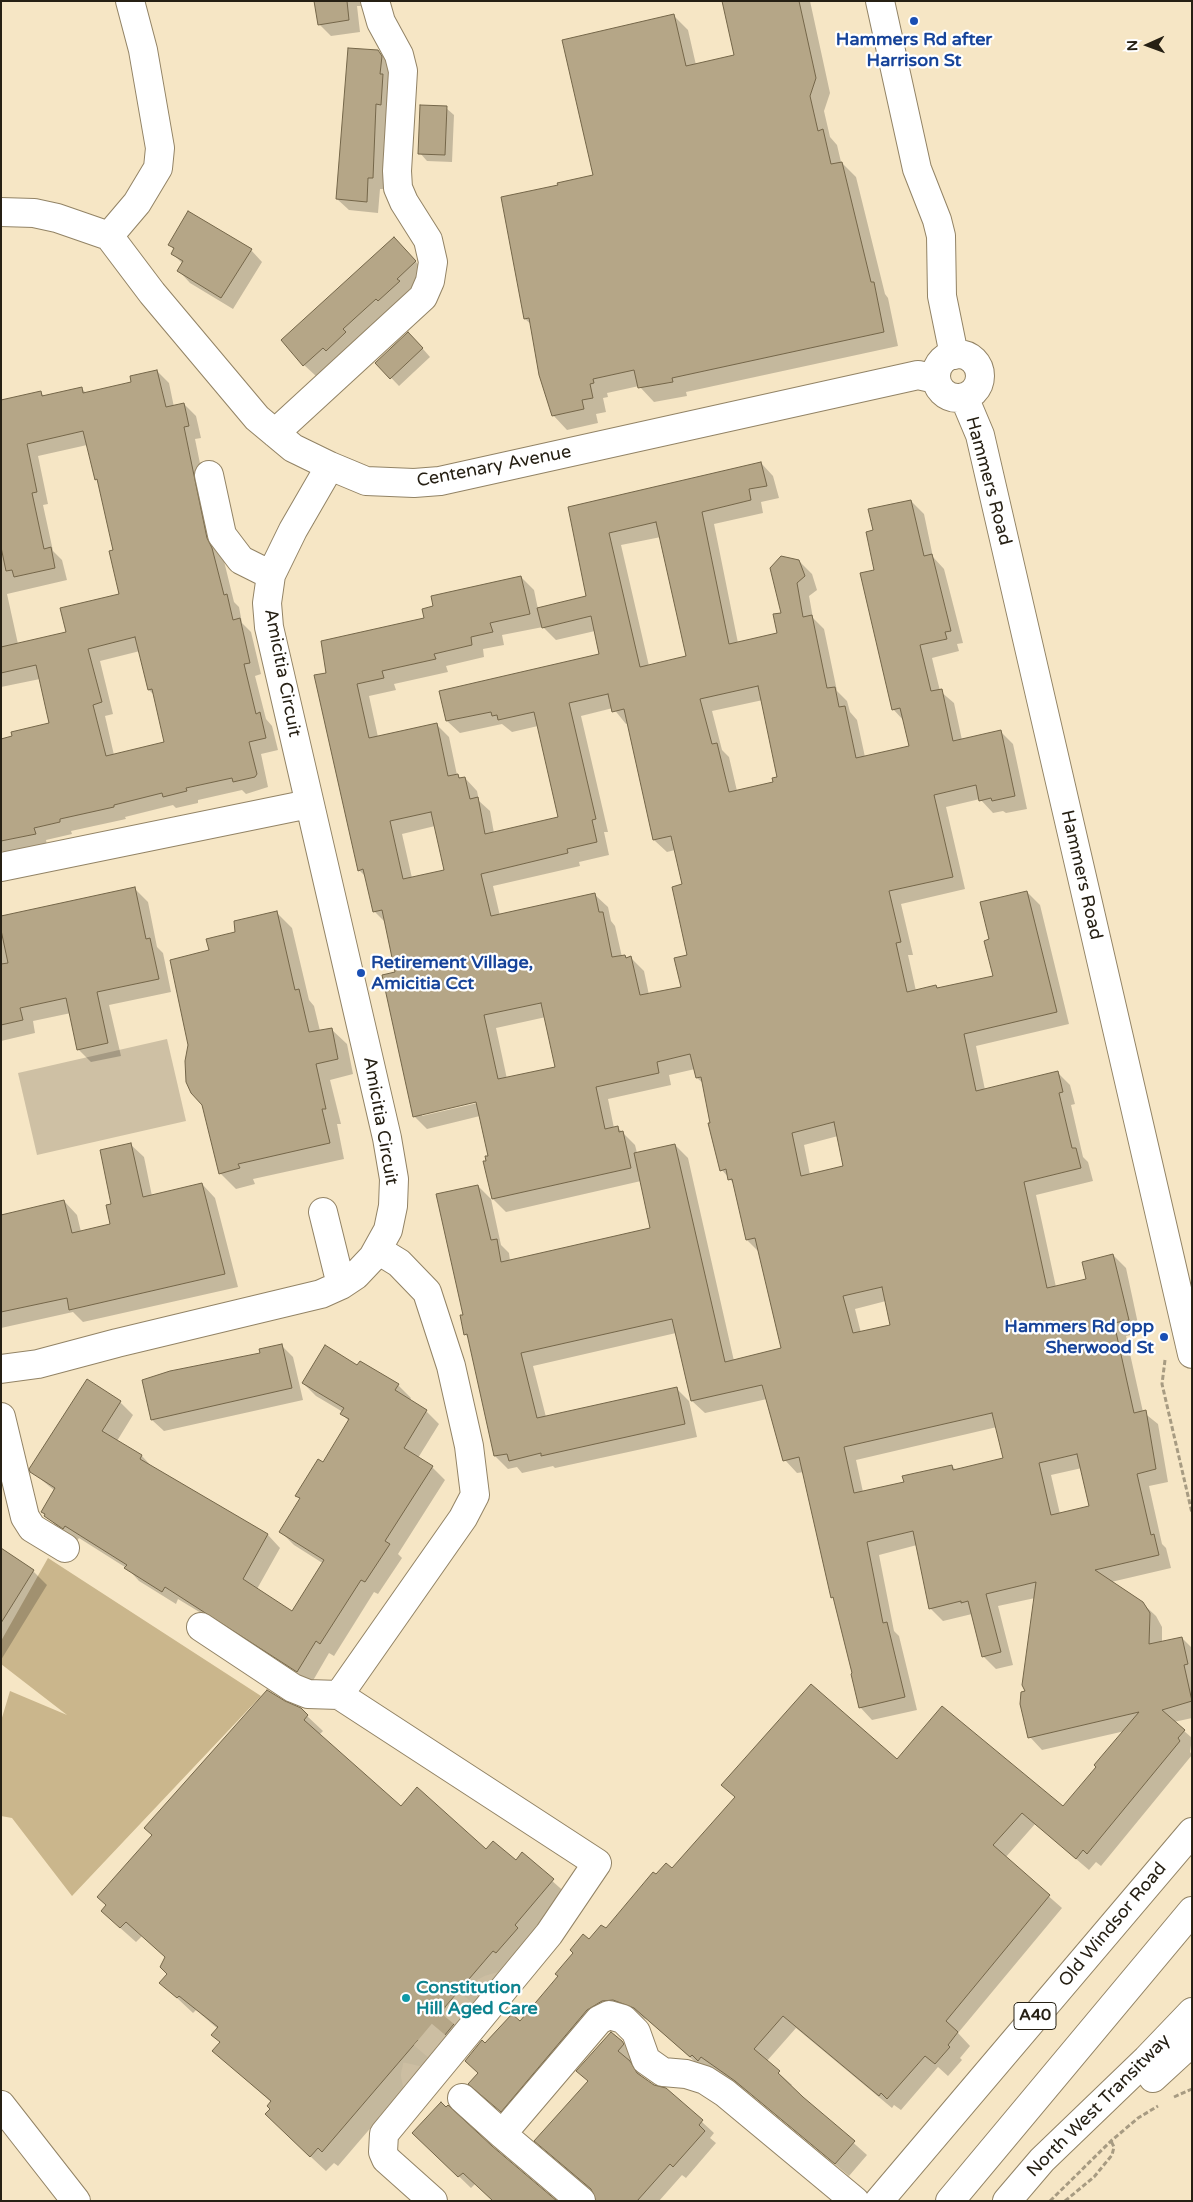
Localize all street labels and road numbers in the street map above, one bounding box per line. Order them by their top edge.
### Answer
street label: Hammers Road [960,414,1016,548]
street label: Centenary Avenue [415,441,573,493]
street label: Amicitia Circuit [259,607,305,739]
street label: Hammers Road [1056,808,1106,942]
street label: Amicitia Circuit [358,1055,402,1187]
street label: Old Windsor Road [1055,1858,1171,1992]
road number: A40 [1014,2002,1056,2030]
street label: North West Transitway [1023,2030,1175,2182]

